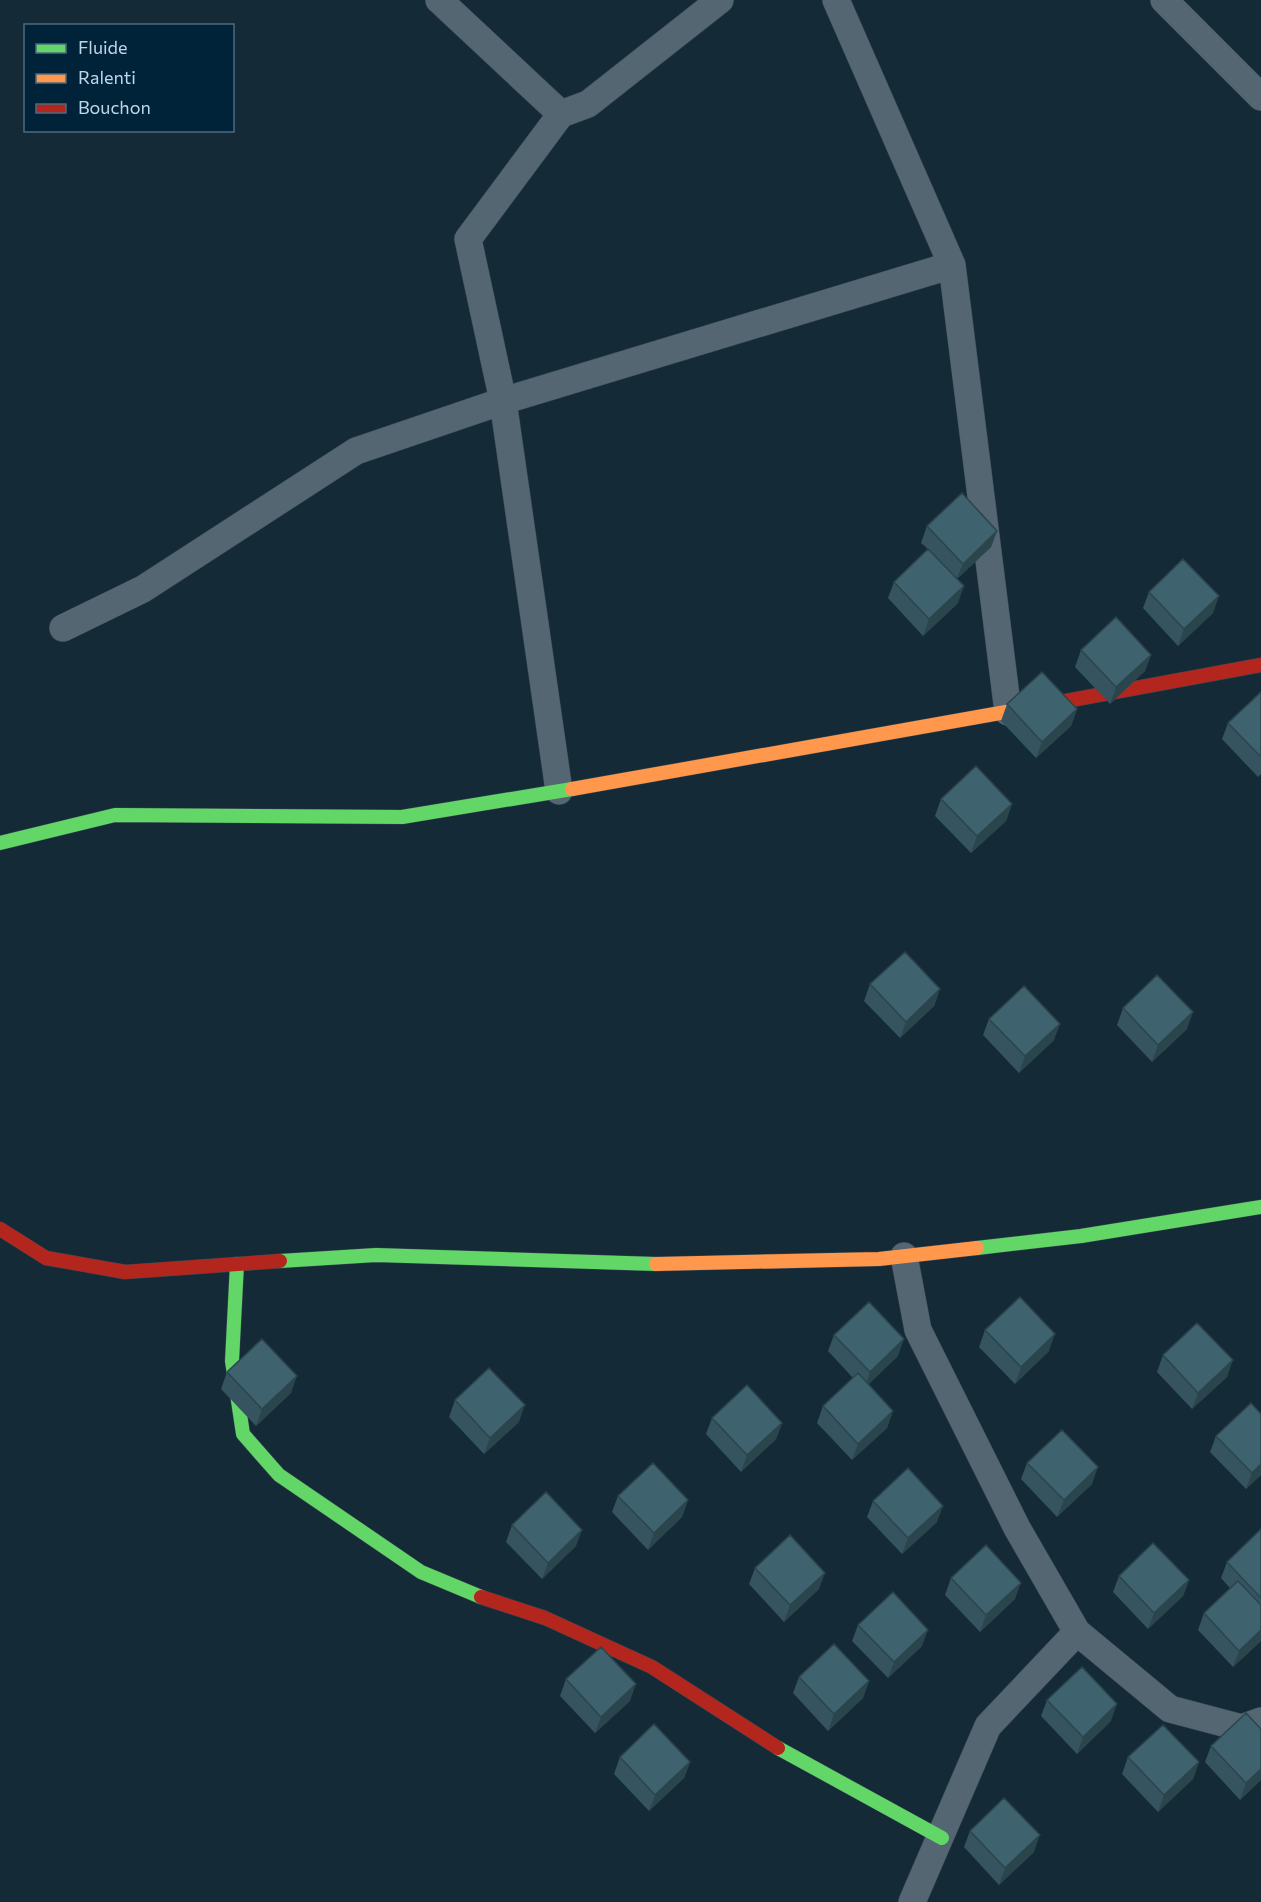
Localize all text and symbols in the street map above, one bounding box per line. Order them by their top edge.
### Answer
legend [24,24,234,132]
text: Fluide [78,36,127,58]
text: Ralenti [78,66,136,88]
text: Bouchon [78,96,151,118]

